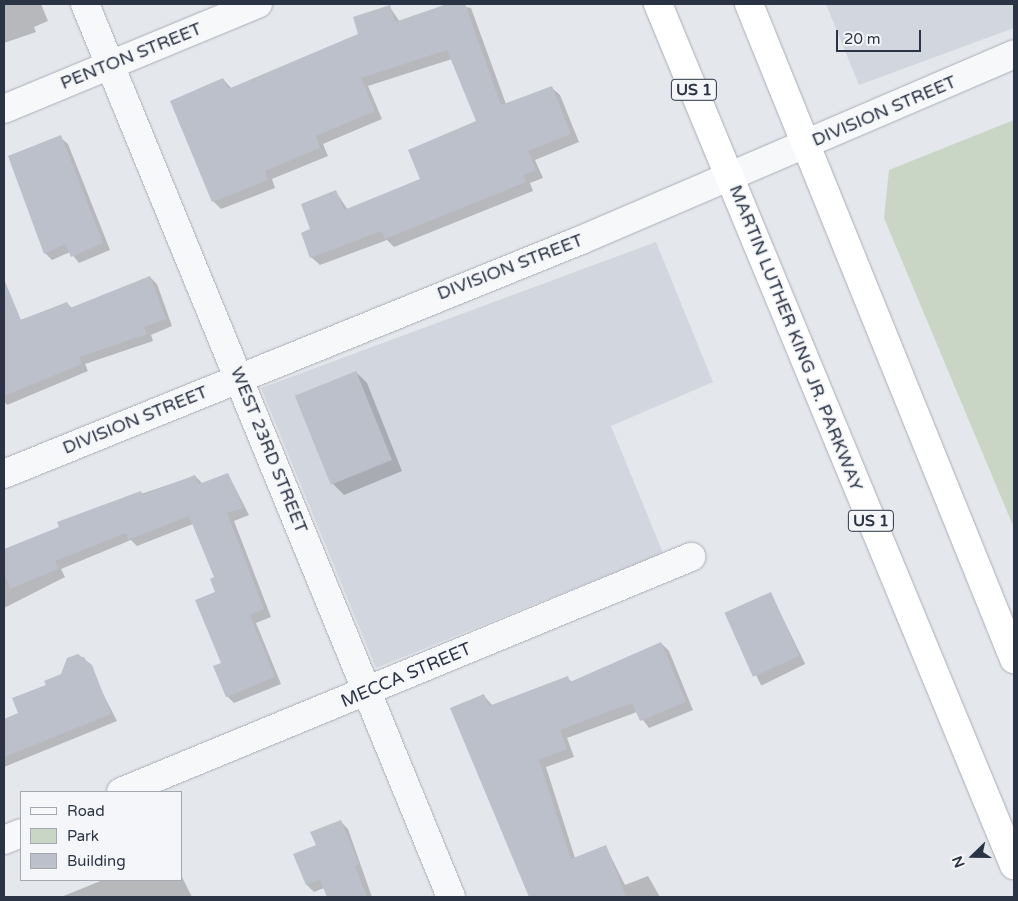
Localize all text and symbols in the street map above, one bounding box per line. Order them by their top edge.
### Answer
street label: PENTON STREET [57,18,205,94]
scale bar [838,20,923,52]
text: 20 m [844,30,881,48]
street label: DIVISION STREET [809,71,959,151]
road number: US 1 [670,76,718,104]
street label: MARTIN LUTHER KING JR. PARKWAY [725,182,867,494]
street label: DIVISION STREET [434,229,586,305]
street label: WEST 23RD STREET [226,364,312,536]
street label: DIVISION STREET [59,381,211,459]
road number: US 1 [847,508,895,534]
street label: MECCA STREET [338,638,474,712]
legend [20,791,182,881]
text: Road [67,802,105,820]
text: Park [67,827,99,845]
north arrow [948,831,998,881]
text: Building [67,852,126,870]
text: N [949,853,969,870]

